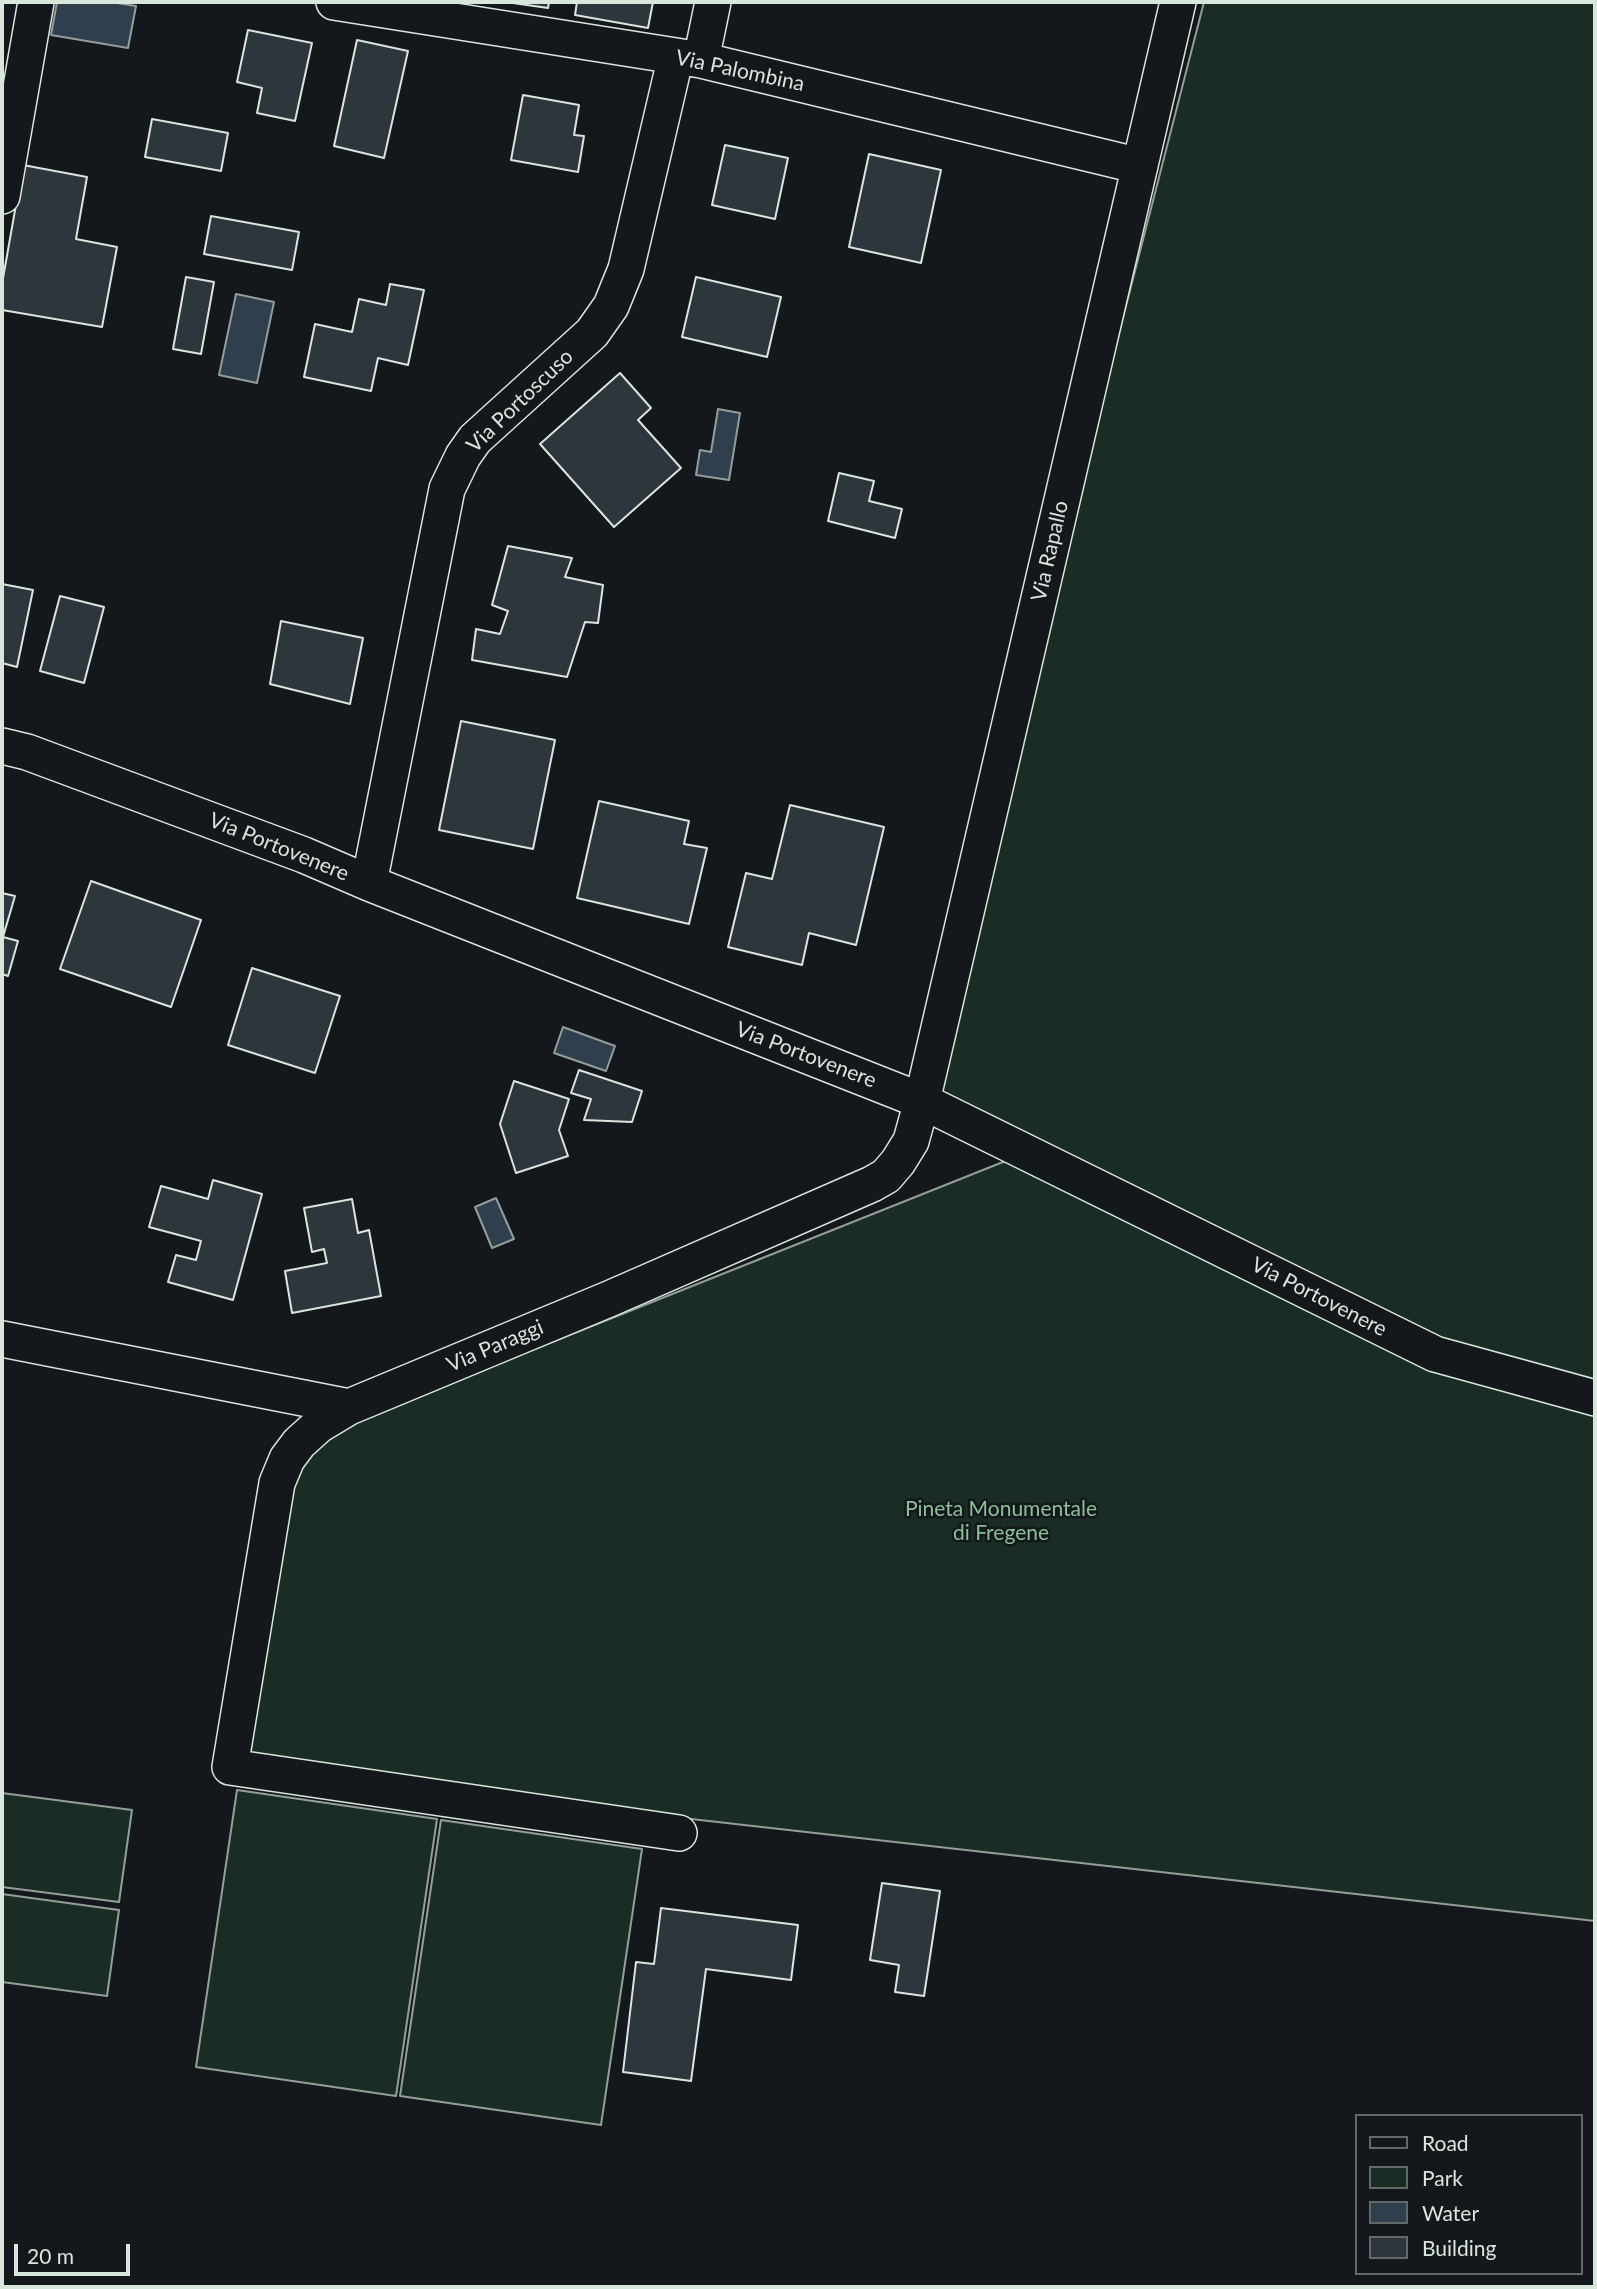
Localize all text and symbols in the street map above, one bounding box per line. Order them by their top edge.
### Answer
street label: Via Palombina [673,45,807,97]
street label: Via Portoscuso [462,344,578,458]
street label: Via Rapallo [1026,498,1074,604]
street label: Via Portovenere [205,808,353,886]
street label: Via Portovenere [732,1017,880,1093]
street label: Via Portovenere [1247,1252,1391,1342]
street label: Via Paraggi [443,1314,547,1378]
park label: Pineta Monumentale di Fregene [905,1496,1097,1546]
legend [1356,2114,1583,2275]
text: Road [1422,2130,1469,2155]
text: Park [1422,2165,1463,2190]
text: Water [1422,2200,1479,2225]
scale bar [18,2230,133,2274]
text: Building [1422,2235,1497,2260]
text: 20 m [27,2243,74,2268]

